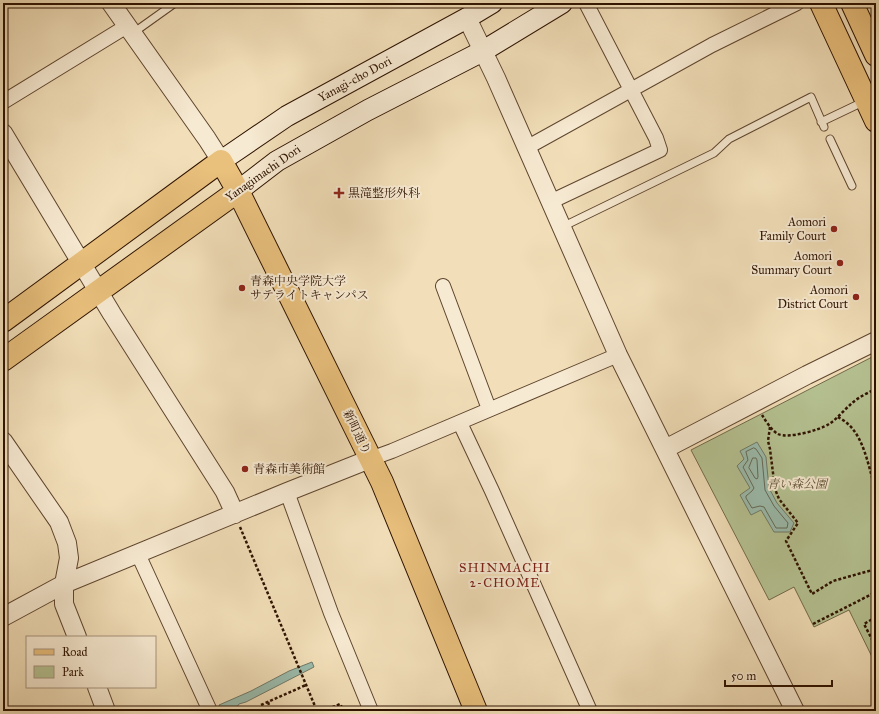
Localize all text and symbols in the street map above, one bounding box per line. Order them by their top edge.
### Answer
street label: Yanagi-cho Dori [316,53,394,105]
street label: Yanagimachi Dori [223,141,304,205]
place label: 黒滝整形外科 [348,186,420,200]
marker: 黒滝整形外科 [333,187,345,199]
place label: Aomori Family Court [759,215,827,243]
marker: Aomori Family Court [829,224,839,234]
place label: Aomori Summary Court [751,249,833,277]
marker: Aomori Summary Court [835,258,845,268]
place label: 青森中央学院大学 サテライトキャンパス [250,274,369,302]
marker: 青森中央学院大学 サテライトキャンパス [237,283,247,293]
place label: Aomori District Court [778,283,849,311]
marker: Aomori District Court [851,292,861,302]
street label: 新町通り [340,407,374,457]
place label: 青森市美術館 [253,462,325,476]
marker: 青森市美術館 [240,464,250,474]
park label: 青い森公園 [767,477,829,491]
district label: SHINMACHI 2-CHOME [459,560,551,591]
legend [26,636,156,688]
text: Road [62,645,88,659]
scale bar [725,662,832,688]
text: Park [62,665,84,679]
text: 50 m [731,669,756,683]

